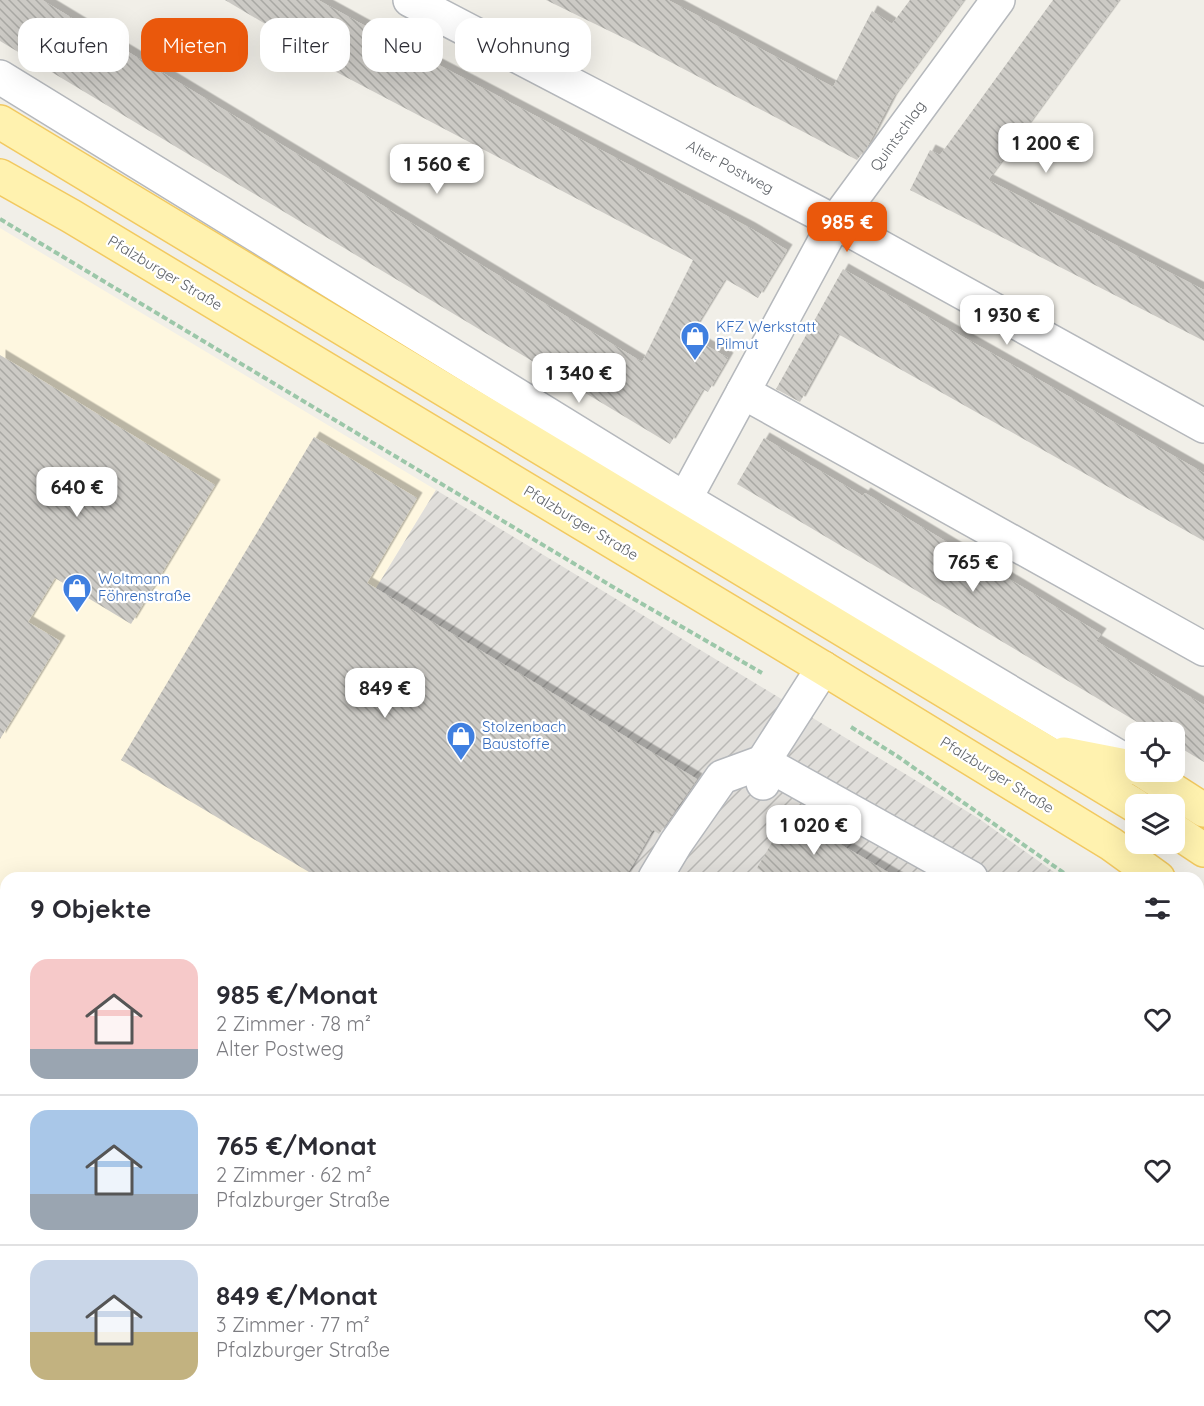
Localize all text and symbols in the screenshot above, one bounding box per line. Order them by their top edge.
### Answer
chip: Kaufen [18,18,129,72]
chip: Mieten [141,18,248,72]
chip: Filter [260,18,350,72]
chip: Neu [362,18,443,72]
chip: Wohnung [455,18,591,72]
street label: Quintschlag [866,97,930,175]
pin: 1 200 € [991,123,1101,174]
text: 1 200 € [1012,130,1080,155]
street label: Alter Postweg [683,136,777,197]
pin: 1 560 € [382,144,492,195]
text: 1 560 € [404,151,470,176]
pin: 985 € [805,202,889,253]
text: 985 € [821,209,873,234]
street label: Pfalzburger Straße [104,231,226,314]
pin: 1 930 € [952,295,1062,346]
text: 1 930 € [974,302,1040,327]
place label: KFZ Werkstatt Pilmut [716,317,816,353]
shop icon: KFZ Werkstatt Pilmut [679,320,711,362]
pin: 1 340 € [524,353,634,404]
text: 1 340 € [546,360,612,385]
pin: 640 € [35,467,119,518]
text: 640 € [50,474,104,499]
street label: Pfalzburger Straße [520,481,642,564]
pin: 765 € [931,542,1015,593]
text: 765 € [947,549,999,574]
place label: Woltmann Föhrenstraße [98,569,191,605]
shop icon: Woltmann Föhrenstraße [61,572,93,614]
pin: 849 € [343,668,427,719]
text: 849 € [359,675,411,700]
place label: Stolzenbach Baustoffe [482,717,567,753]
shop icon: Stolzenbach Baustoffe [445,720,477,762]
map controls [1125,722,1185,854]
button: locate [1125,722,1185,782]
street label: Pfalzburger Straße [937,732,1058,817]
button: layers [1125,794,1185,854]
pin: 1 020 € [759,805,869,856]
text: 1 020 € [780,812,848,837]
text: 9 Objekte [30,892,151,925]
icon: filters [1141,892,1174,925]
text: 985 €/Monat [216,978,378,1011]
icon: home [78,983,150,1055]
icon: heart [1141,1003,1174,1036]
text: 2 Zimmer · 78 m² [216,1011,371,1036]
text: Alter Postweg [216,1036,344,1061]
text: 765 €/Monat [216,1129,377,1162]
icon: home [78,1134,150,1206]
icon: heart [1141,1154,1174,1187]
text: 2 Zimmer · 62 m² [216,1162,372,1187]
text: Pfalzburger Straße [216,1187,390,1212]
text: 849 €/Monat [216,1279,378,1312]
icon: home [78,1284,150,1356]
icon: heart [1141,1304,1174,1337]
text: 3 Zimmer · 77 m² [216,1312,370,1337]
text: Pfalzburger Straße [216,1337,390,1362]

